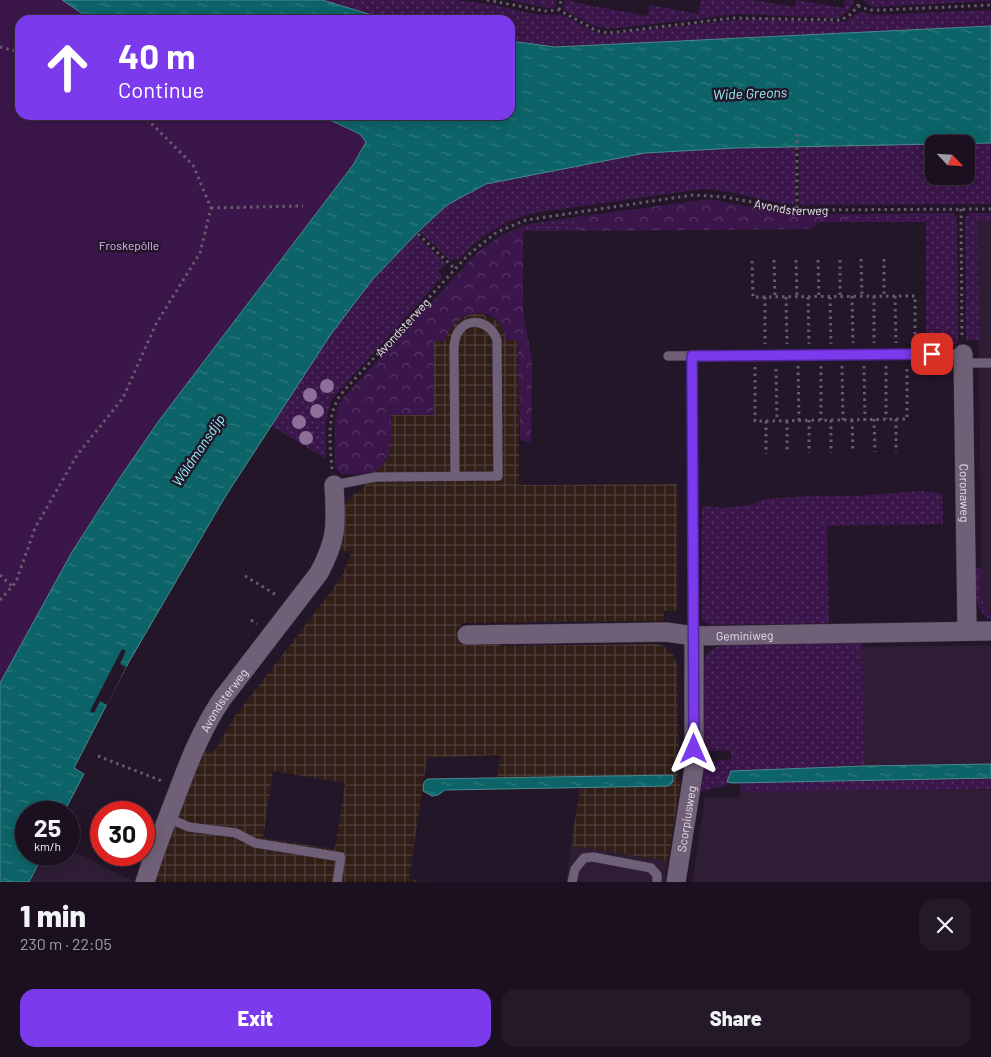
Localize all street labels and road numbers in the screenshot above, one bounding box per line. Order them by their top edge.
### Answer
street label: Avondsterweg [753,196,828,217]
street label: Avondsterweg [372,295,433,359]
street label: Coronaweg [958,464,972,522]
street label: Geminiweg [716,628,774,643]
street label: Avondsterweg [197,665,250,734]
street label: Scorpiusweg [674,785,698,853]

